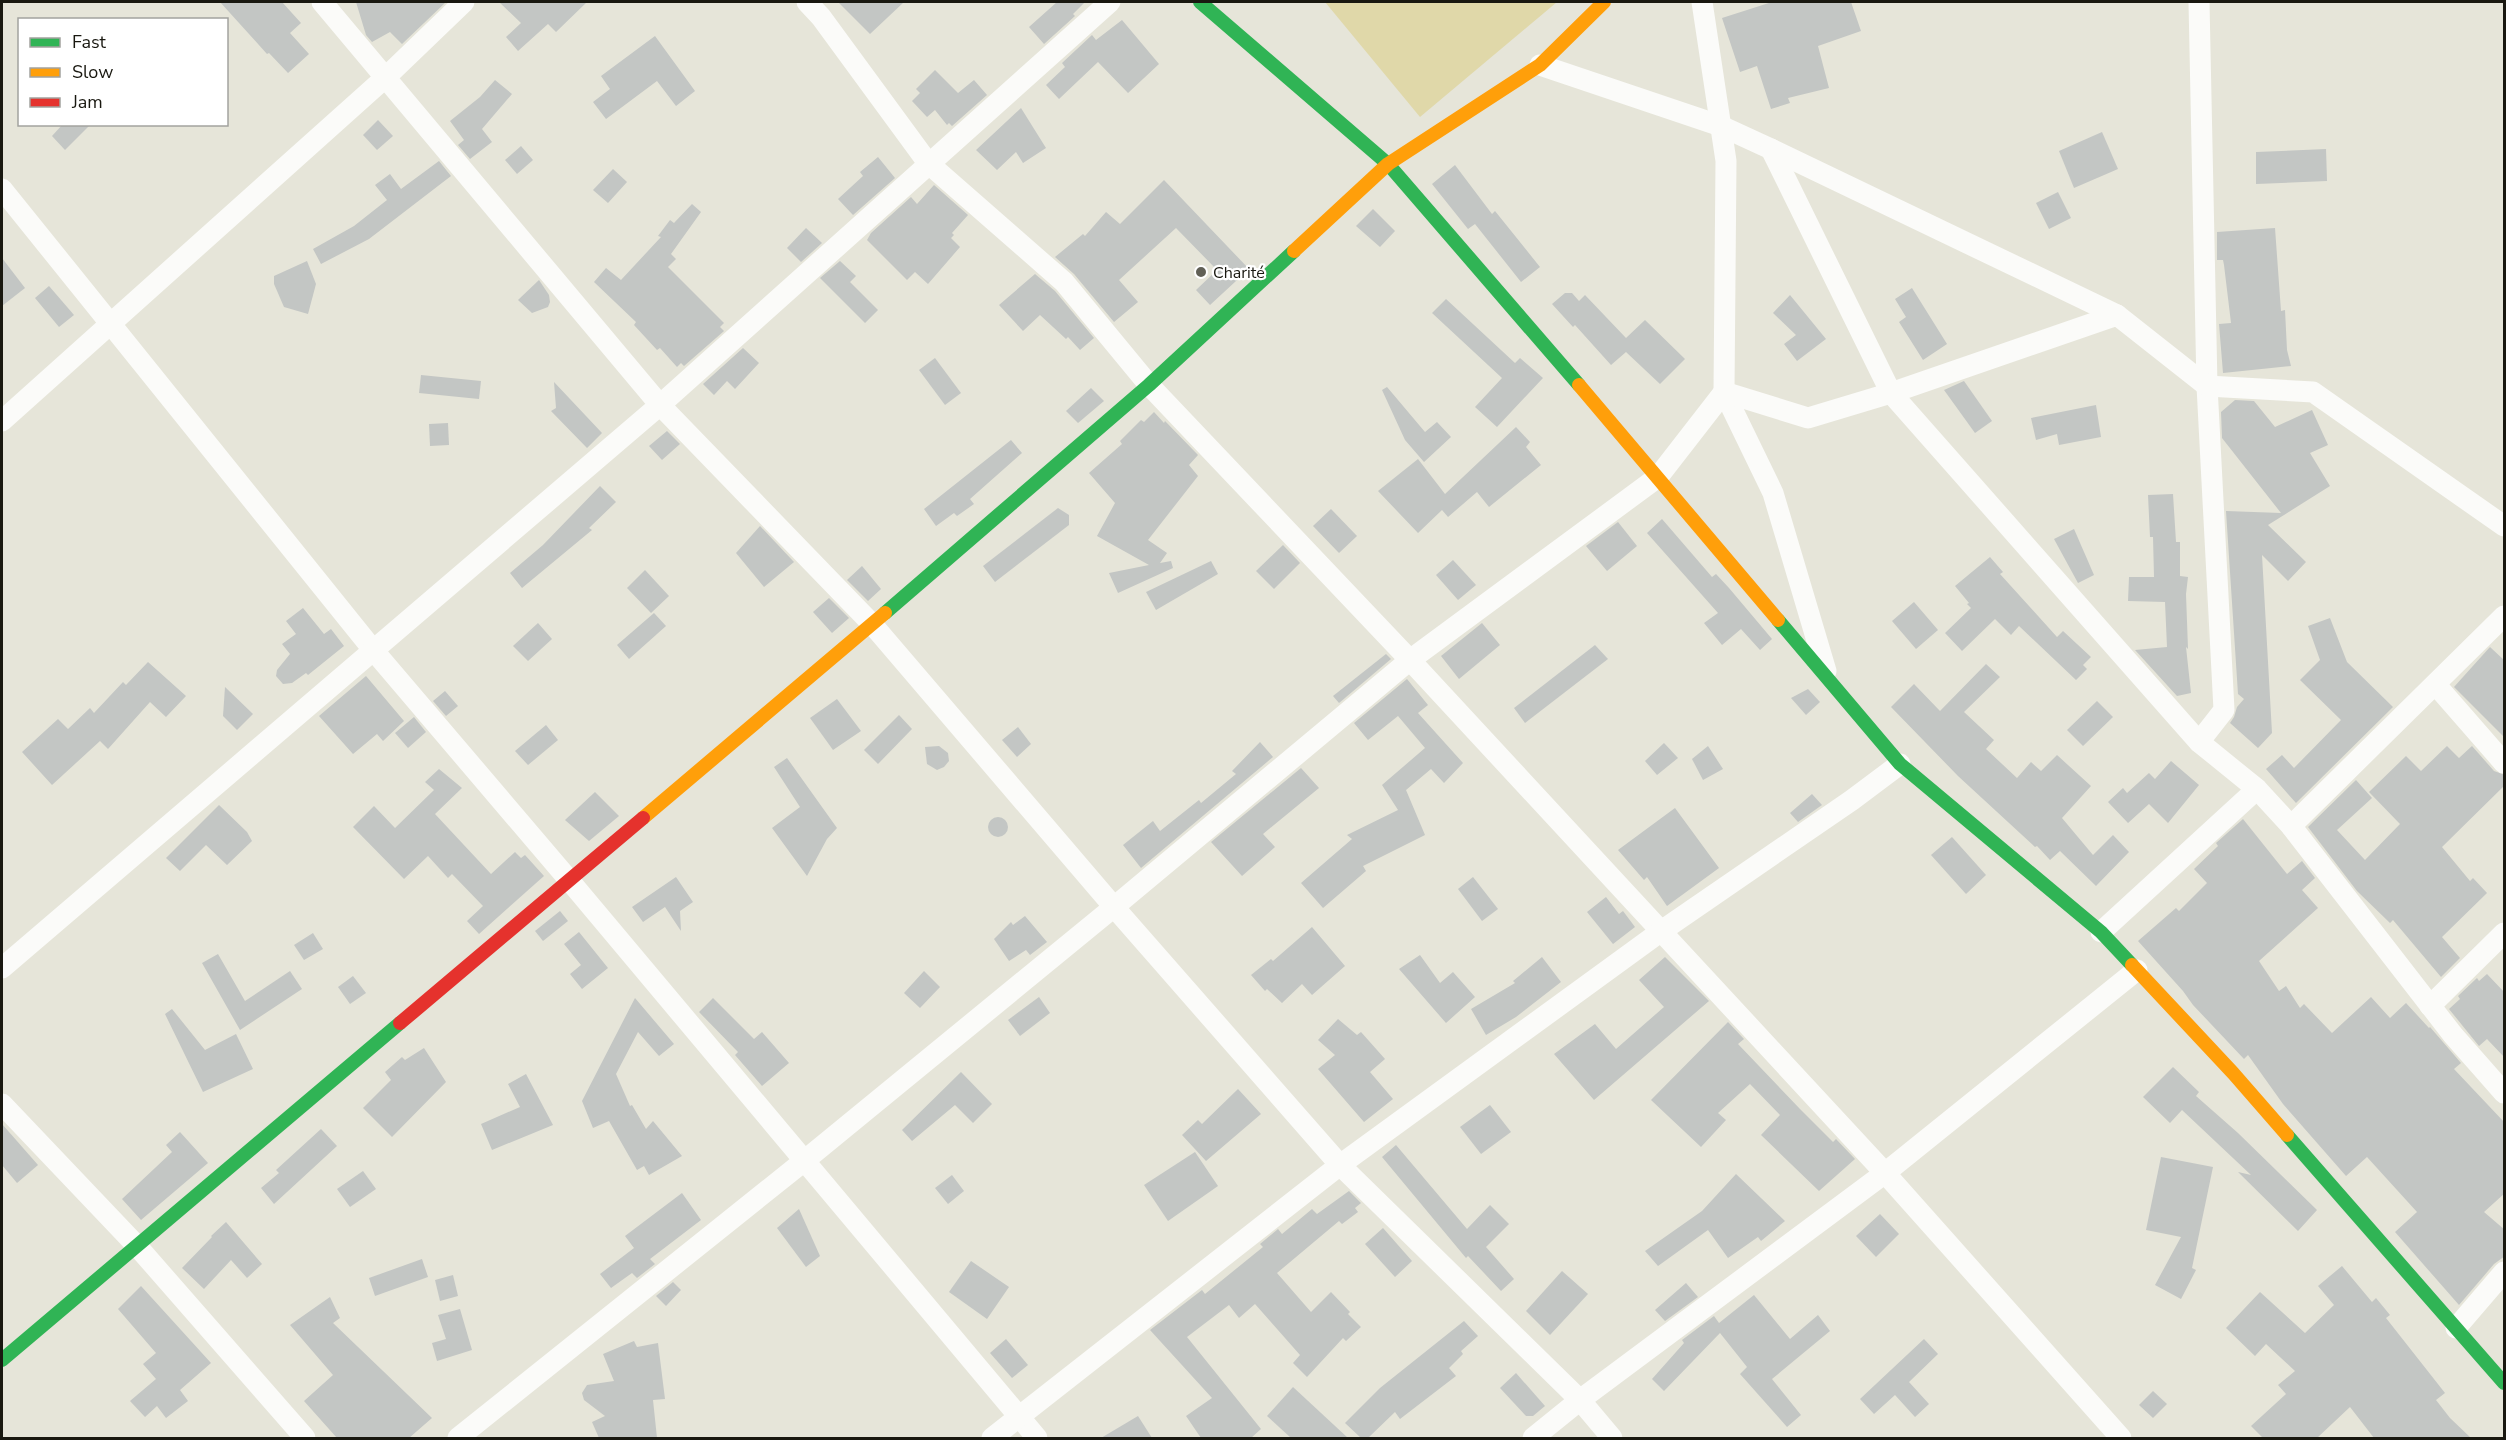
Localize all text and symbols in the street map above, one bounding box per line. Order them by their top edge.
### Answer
legend [18,18,228,126]
text: Fast [72,30,107,54]
text: Slow [72,60,113,84]
text: Jam [71,90,103,114]
place label: Charité [1213,262,1265,284]
marker: Charité [1194,265,1208,279]

